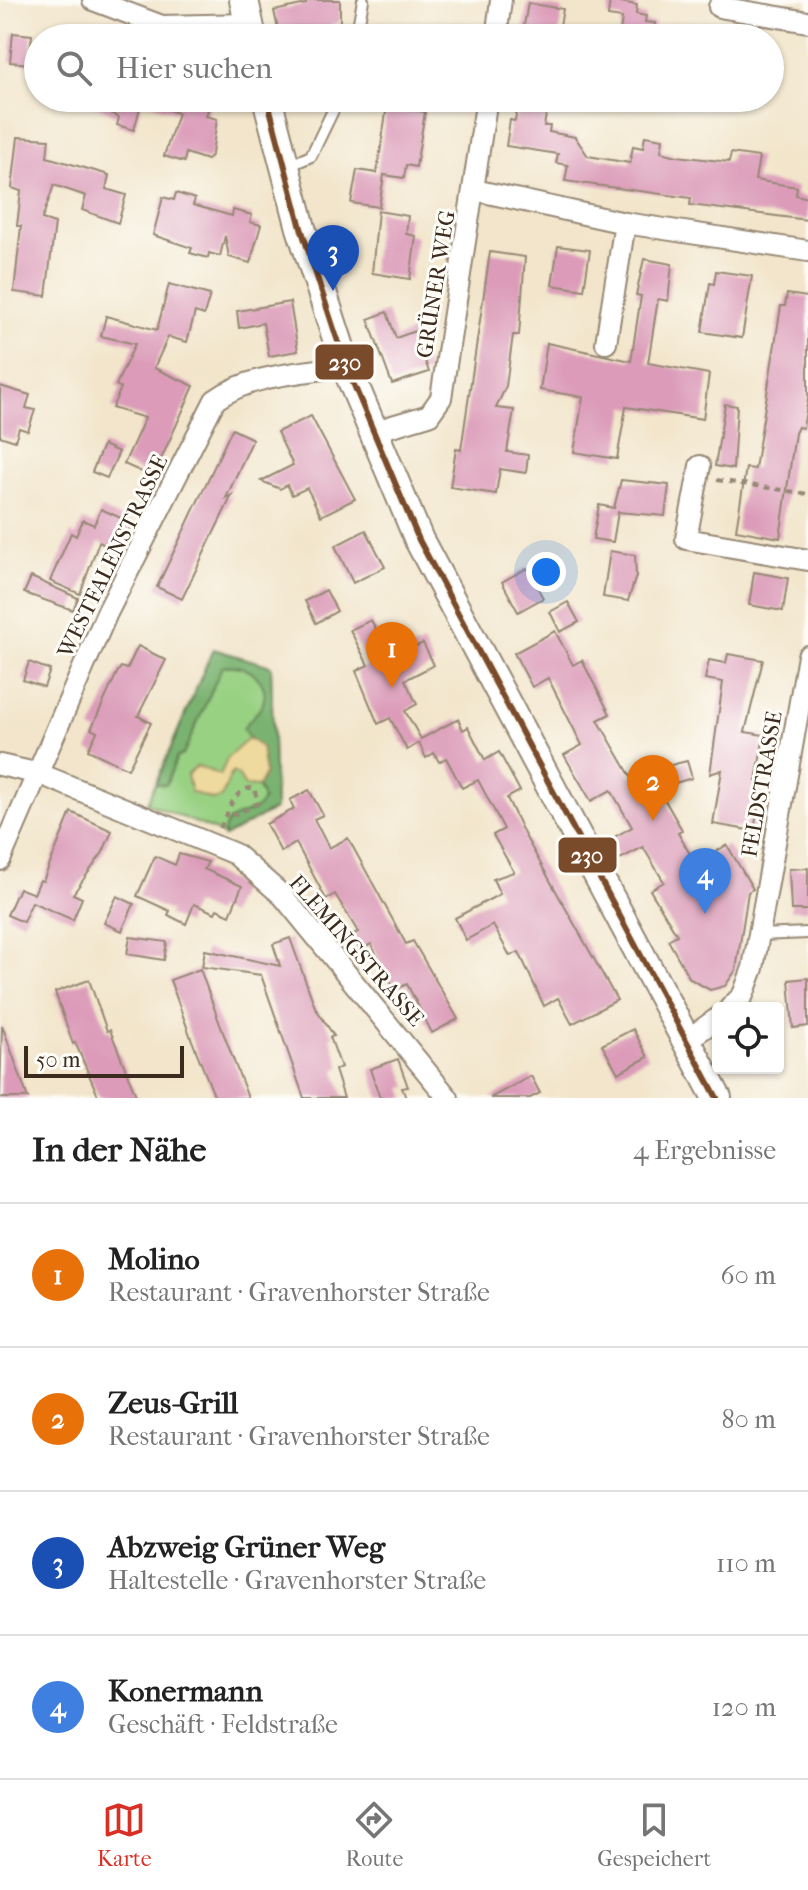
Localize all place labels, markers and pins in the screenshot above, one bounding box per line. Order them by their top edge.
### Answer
pin: 3 [307,225,359,291]
pin: 1 [366,622,418,688]
pin: 2 [627,755,679,821]
pin: 4 [679,848,731,914]

